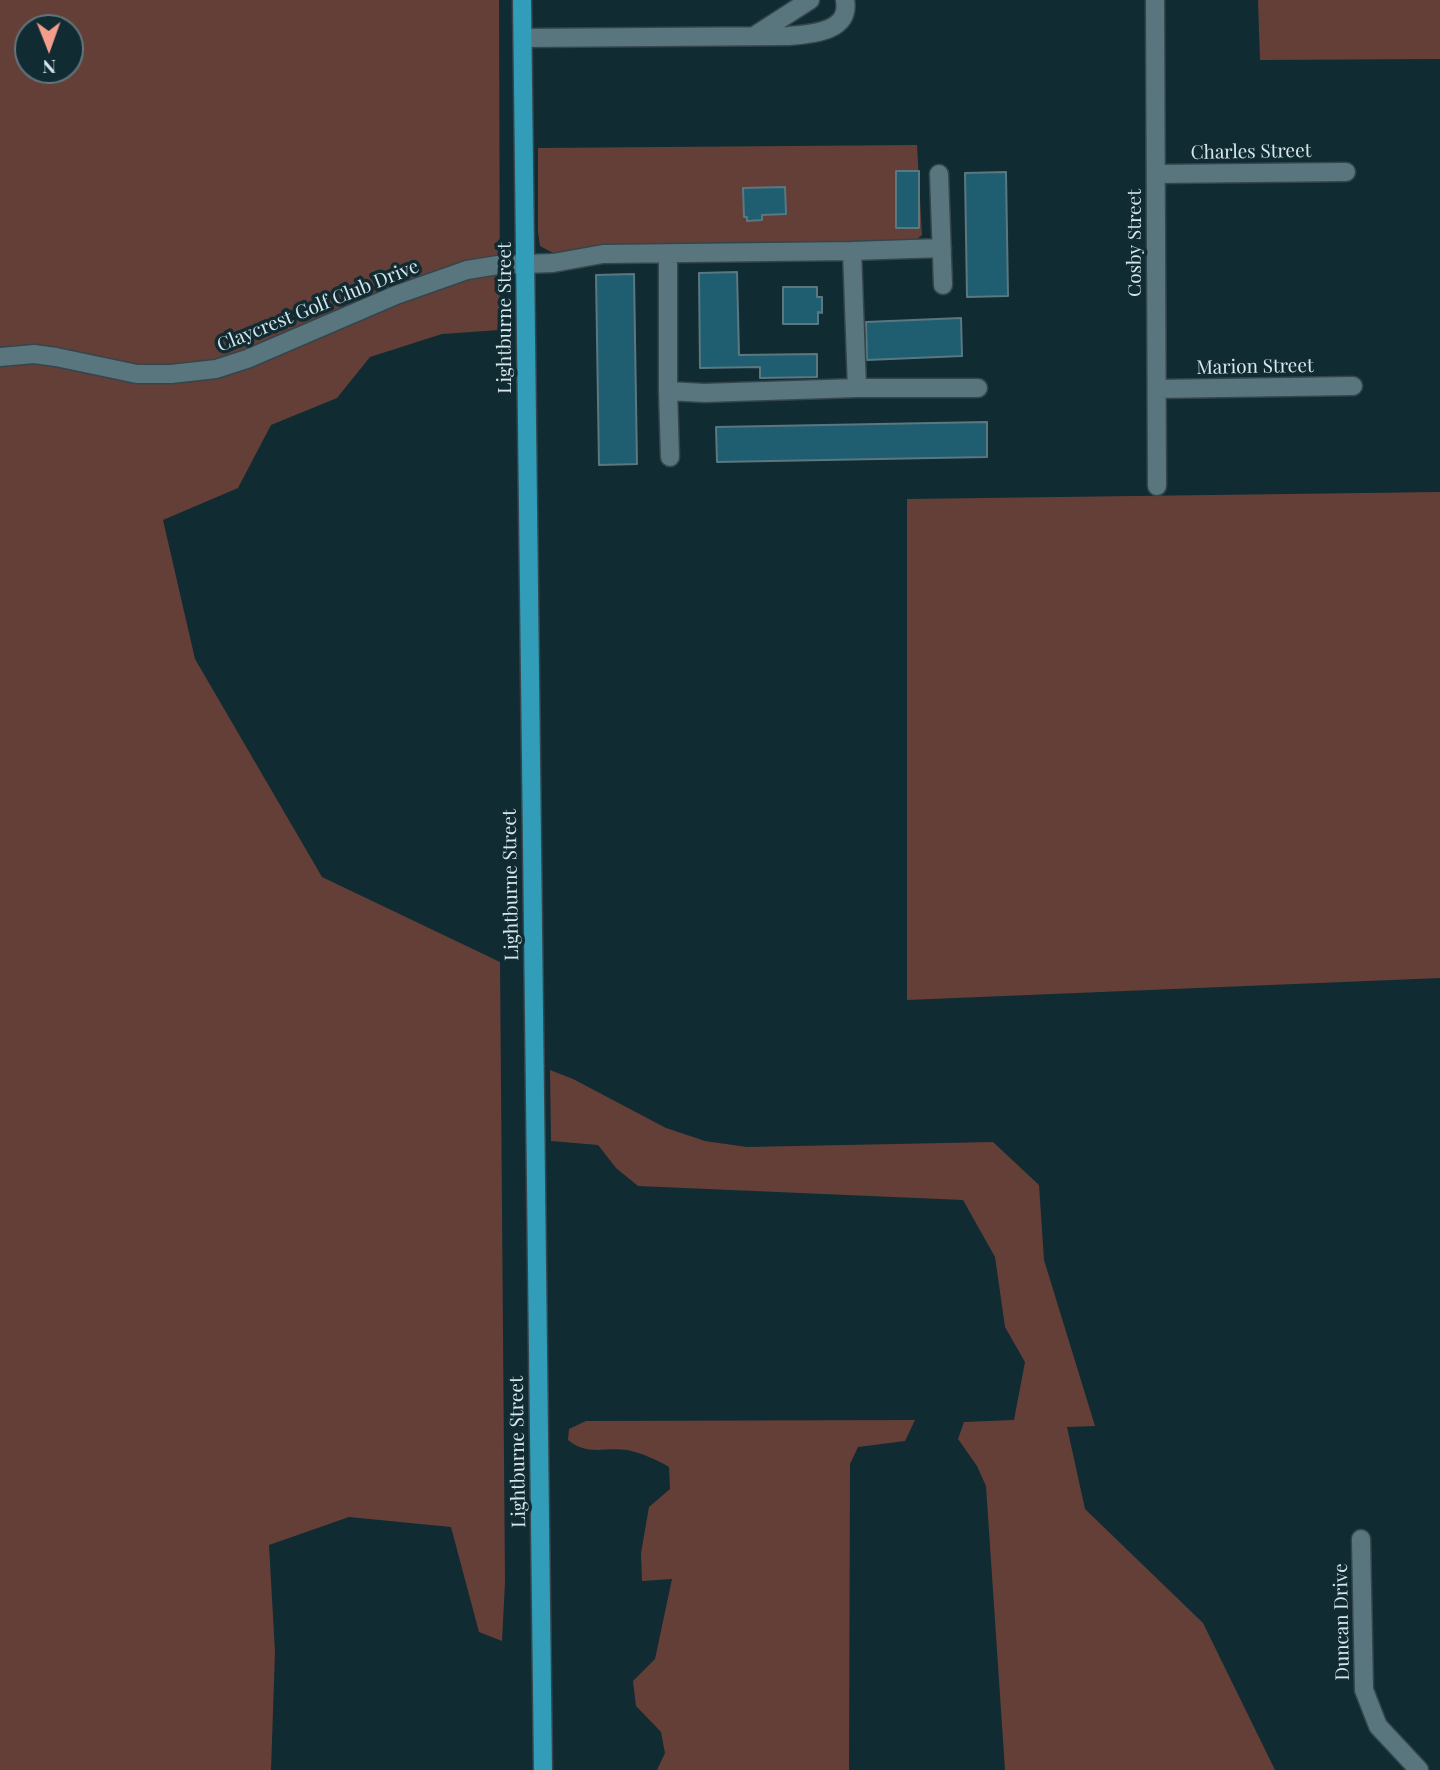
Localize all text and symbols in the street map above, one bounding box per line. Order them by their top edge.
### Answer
north arrow [14,14,84,84]
text: N [42,55,56,81]
street label: Charles Street [1190,140,1312,164]
street label: Cosby Street [1124,189,1146,297]
street label: Lightburne Street [494,242,516,394]
street label: Claycrest Golf Club Drive [214,255,422,357]
street label: Marion Street [1196,355,1314,379]
street label: Lightburne Street [498,809,524,961]
street label: Lightburne Street [505,1376,531,1528]
street label: Duncan Drive [1330,1563,1354,1681]

